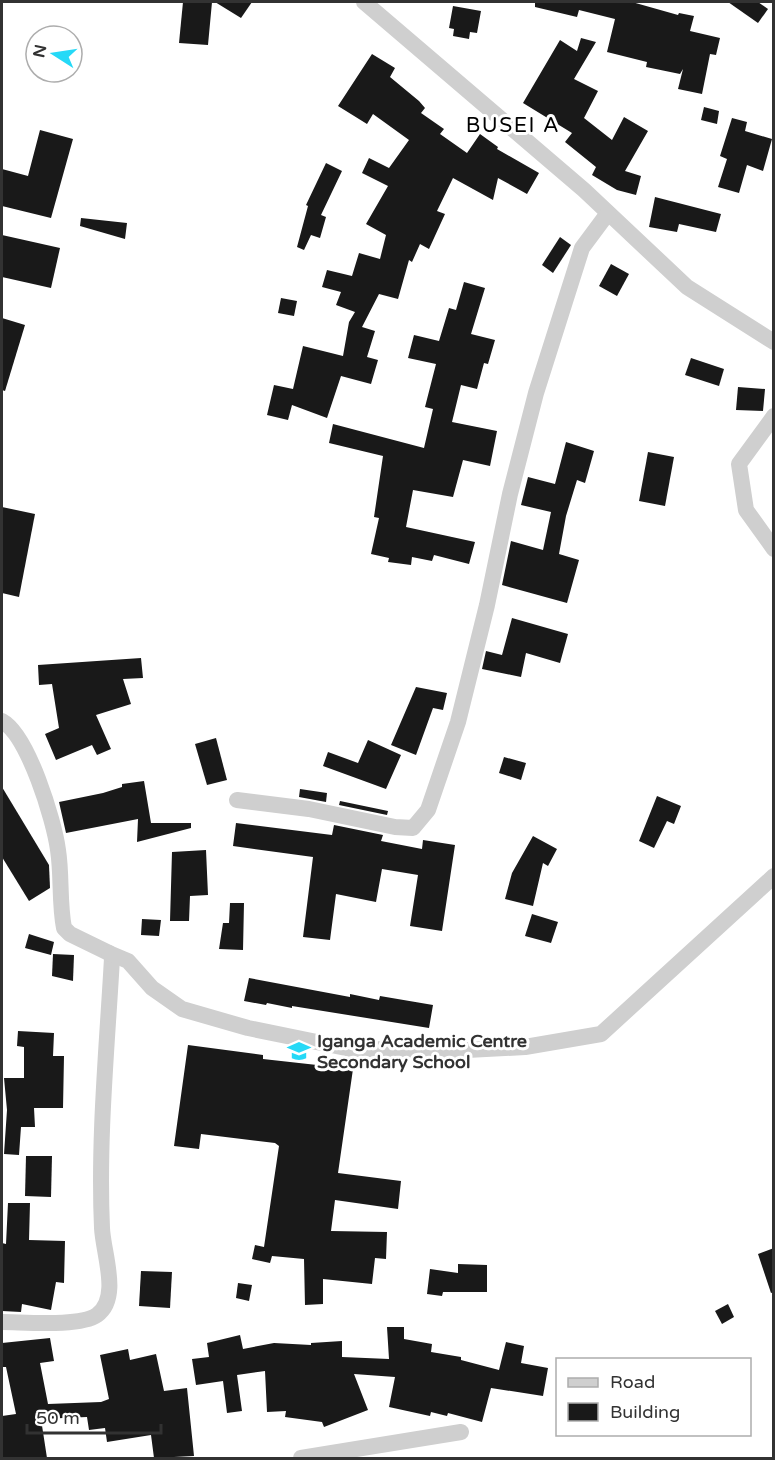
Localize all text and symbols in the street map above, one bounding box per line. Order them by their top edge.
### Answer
north arrow [24,24,84,84]
text: N [29,43,51,59]
district label: BUSEI A [466,113,560,138]
place label: Iganga Academic Centre Secondary School [317,1030,527,1073]
school or university icon: Iganga Academic Centre Secondary School [286,1038,312,1064]
legend [556,1358,751,1436]
text: Road [610,1371,655,1393]
scale bar [27,1397,160,1435]
text: Building [610,1401,680,1423]
text: 50 m [36,1407,80,1429]

